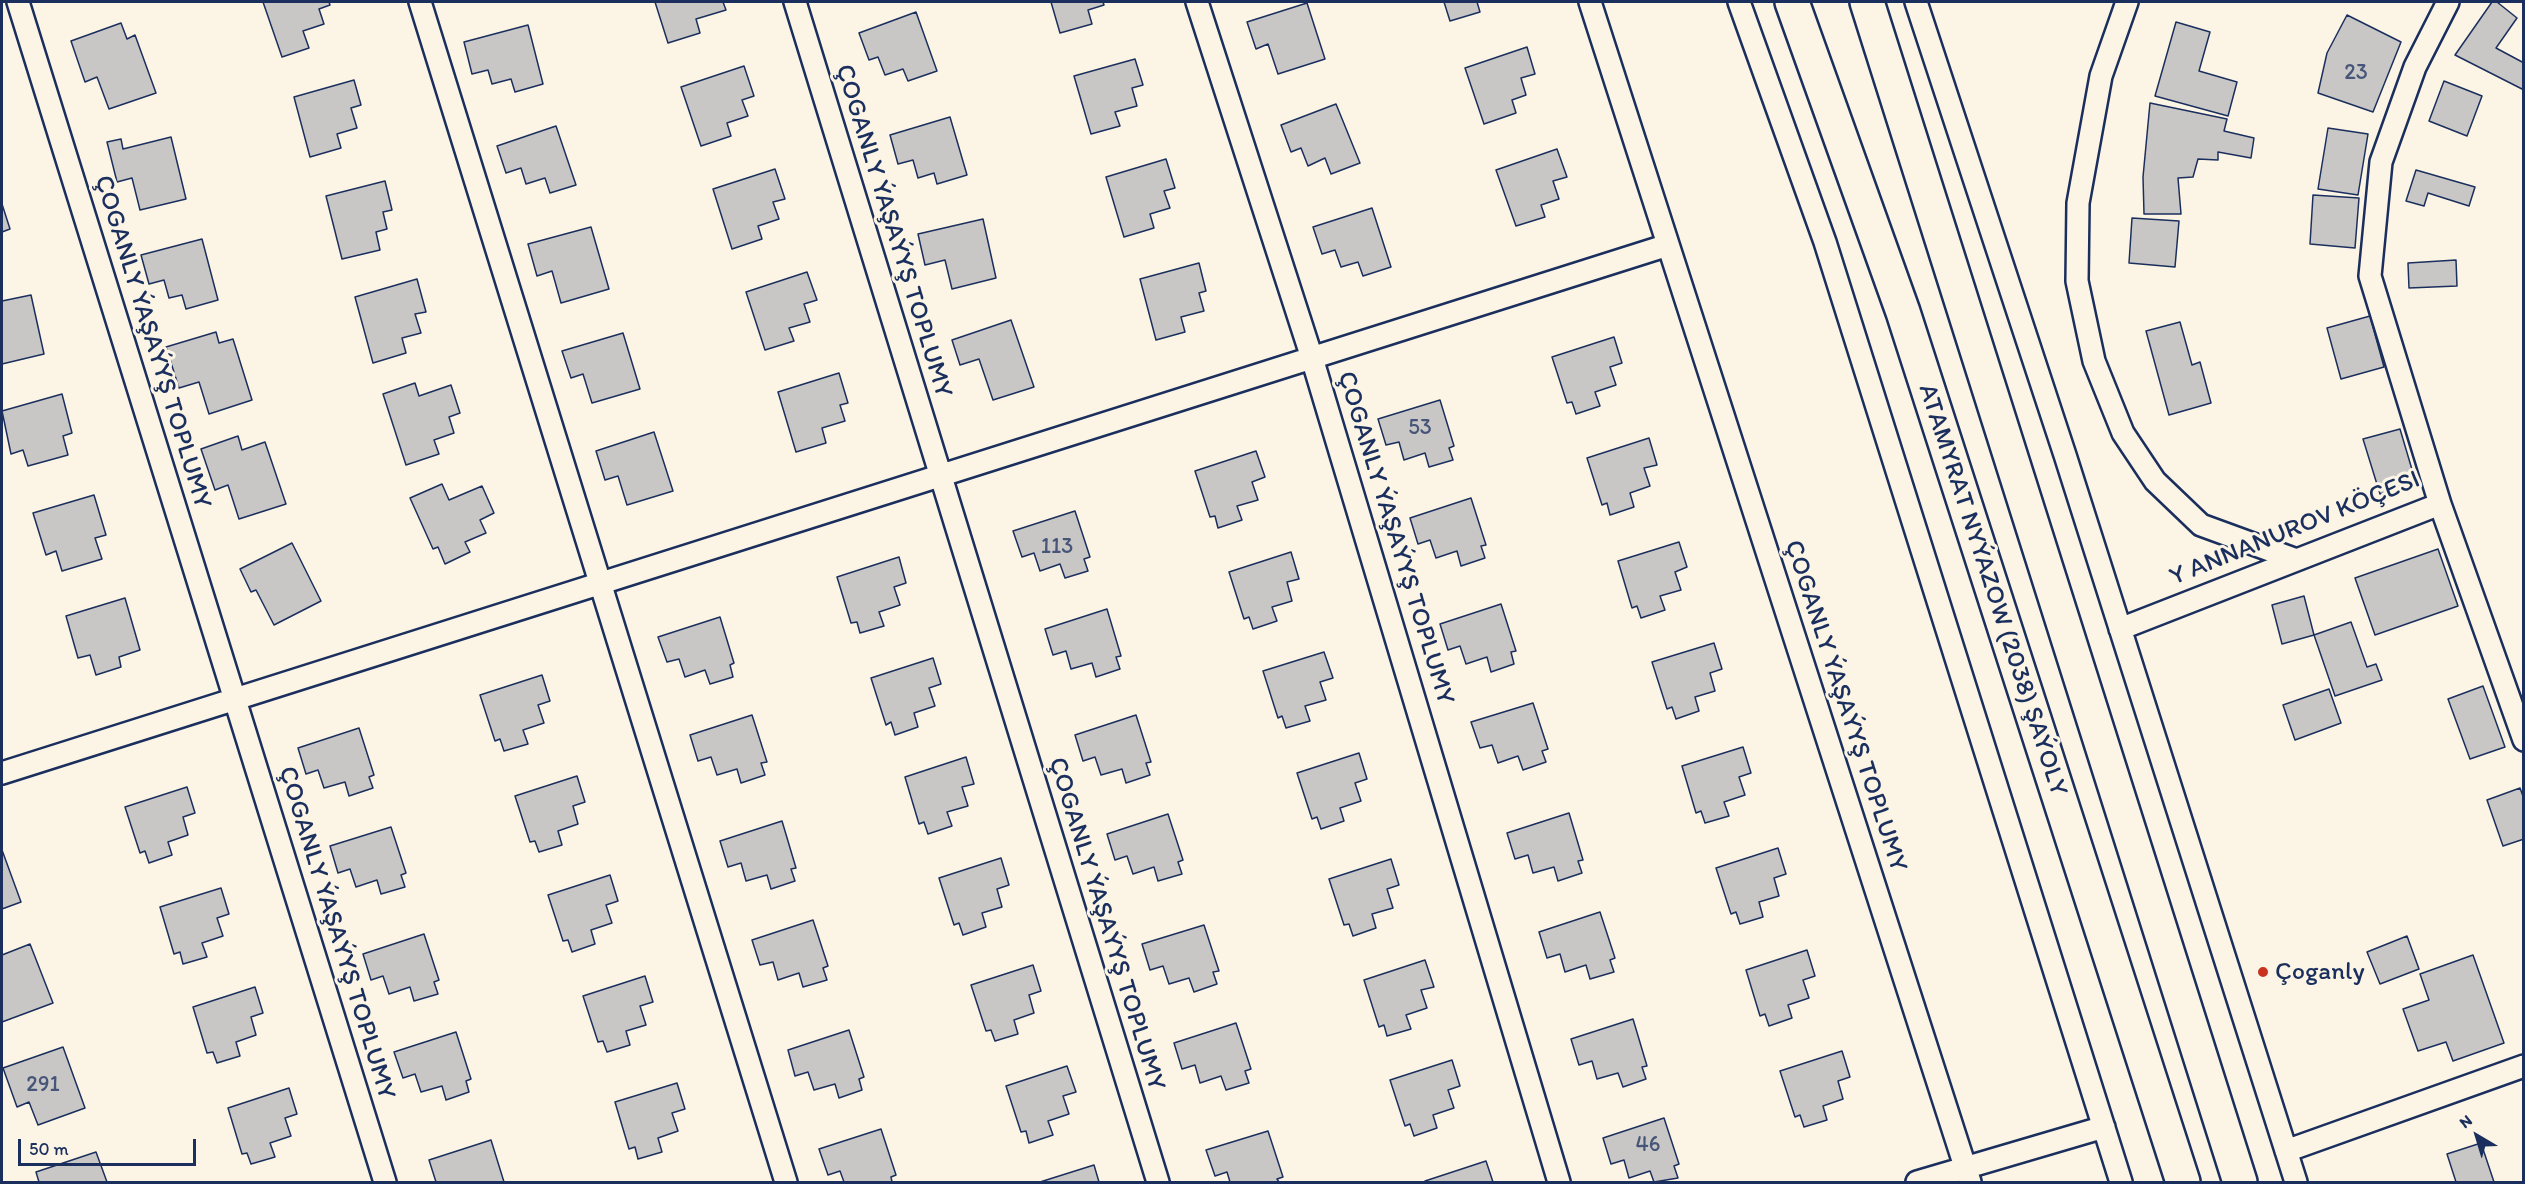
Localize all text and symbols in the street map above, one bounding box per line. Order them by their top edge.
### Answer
house number: 23 [2344,60,2368,86]
street label: ÇOGANLY ÝAŞAÝYŞ TOPLUMY [827,61,959,401]
street label: ÇOGANLY ÝAŞAÝYŞ TOPLUMY [86,172,218,512]
street label: ÇOGANLY ÝAŞAÝYŞ TOPLUMY [1329,368,1461,708]
street label: ATAMYRAT NYÝAZOW (2038) ŞAÝOLY [1911,380,2073,800]
house number: 53 [1408,415,1432,441]
street label: Y ANNANUROV KÖÇESI [2165,465,2425,593]
house number: 113 [1041,534,1073,560]
street label: ÇOGANLY ÝAŞAÝYŞ TOPLUMY [1777,536,1913,876]
street label: ÇOGANLY ÝAŞAÝYŞ TOPLUMY [1040,754,1172,1094]
street label: ÇOGANLY ÝAŞAÝYŞ TOPLUMY [270,763,402,1103]
place label: Çoganly [2275,956,2365,988]
marker: Çoganly [2256,965,2270,979]
house number: 291 [26,1072,60,1098]
north arrow [2447,1106,2507,1166]
text: N [2456,1111,2476,1132]
scale bar [21,1127,200,1165]
house number: 46 [1636,1132,1660,1158]
text: 50 m [29,1138,69,1160]

